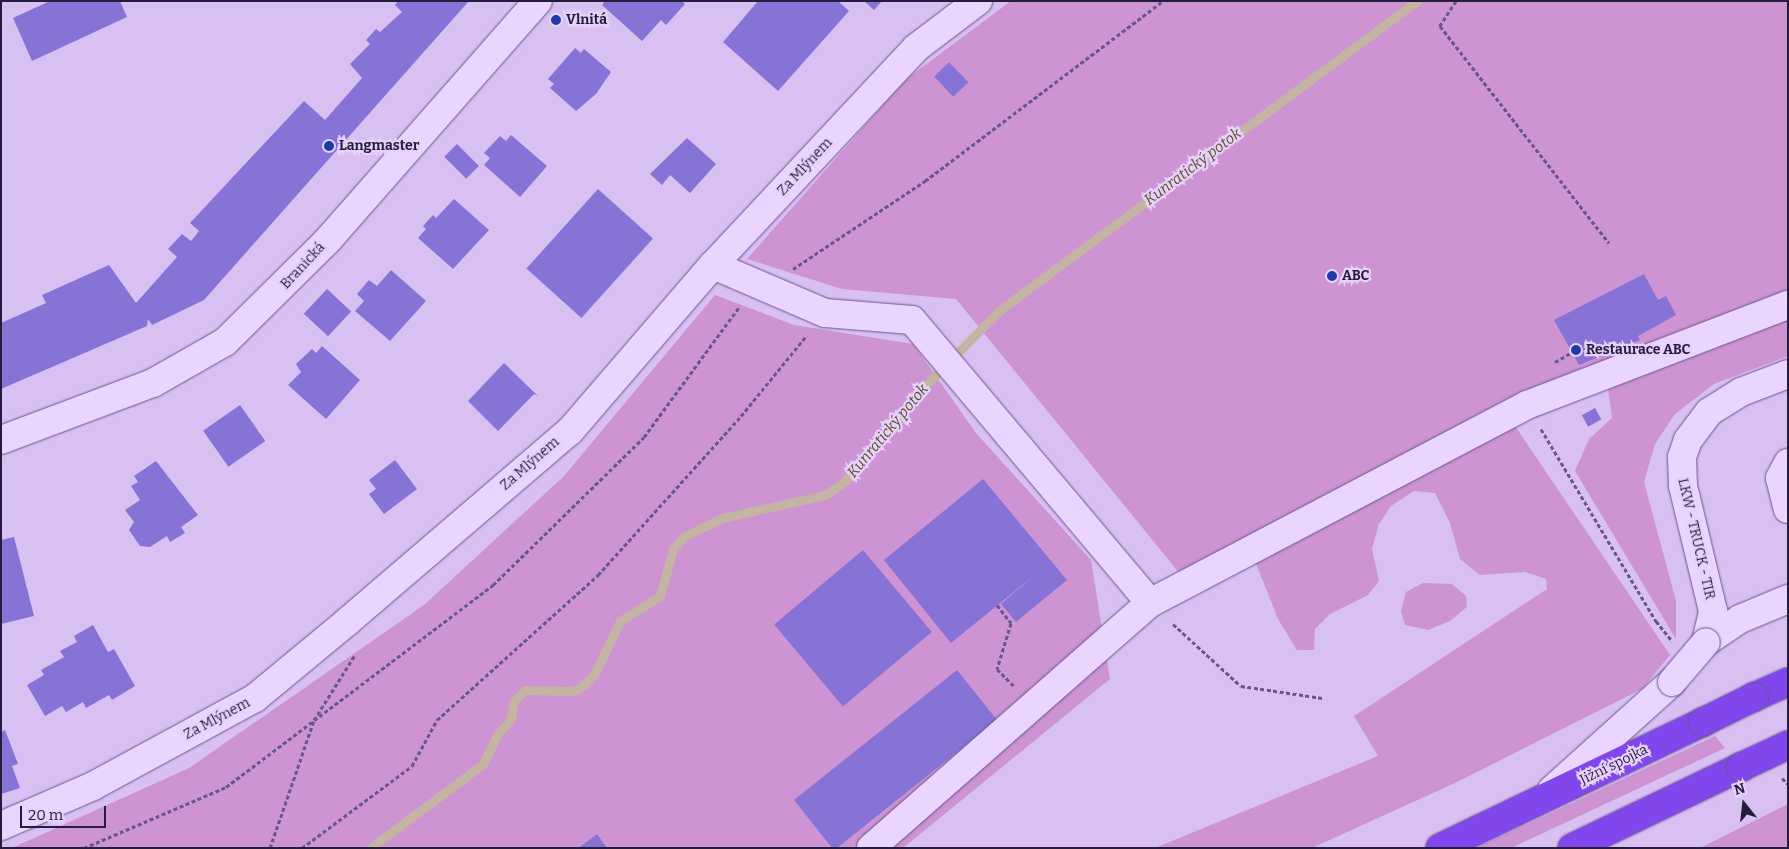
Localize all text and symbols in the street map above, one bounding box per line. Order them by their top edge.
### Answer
place label: Vlnitá [566,12,607,28]
marker: Vlnitá [550,14,562,26]
water label: Kunratický potok [1141,125,1245,209]
street label: Za Mlýnem [774,135,836,199]
place label: Langmaster [339,138,419,154]
marker: Langmaster [323,140,335,152]
street label: Branická [277,239,329,293]
place label: ABC [1342,268,1369,284]
marker: ABC [1326,270,1338,282]
place label: Restaurace ABC [1586,342,1690,358]
marker: Restaurace ABC [1570,344,1582,356]
water label: Kunratický potok [844,381,932,481]
street label: Za Mlýnem [497,434,563,494]
street label: LKW - TRUCK - TIR [1674,477,1718,601]
street label: Za Mlýnem [181,695,253,743]
street label: Jižní spojka [1577,741,1651,789]
north arrow [1719,779,1769,829]
text: N [1732,779,1747,799]
scale bar [22,796,109,828]
text: 20 m [28,806,63,824]

